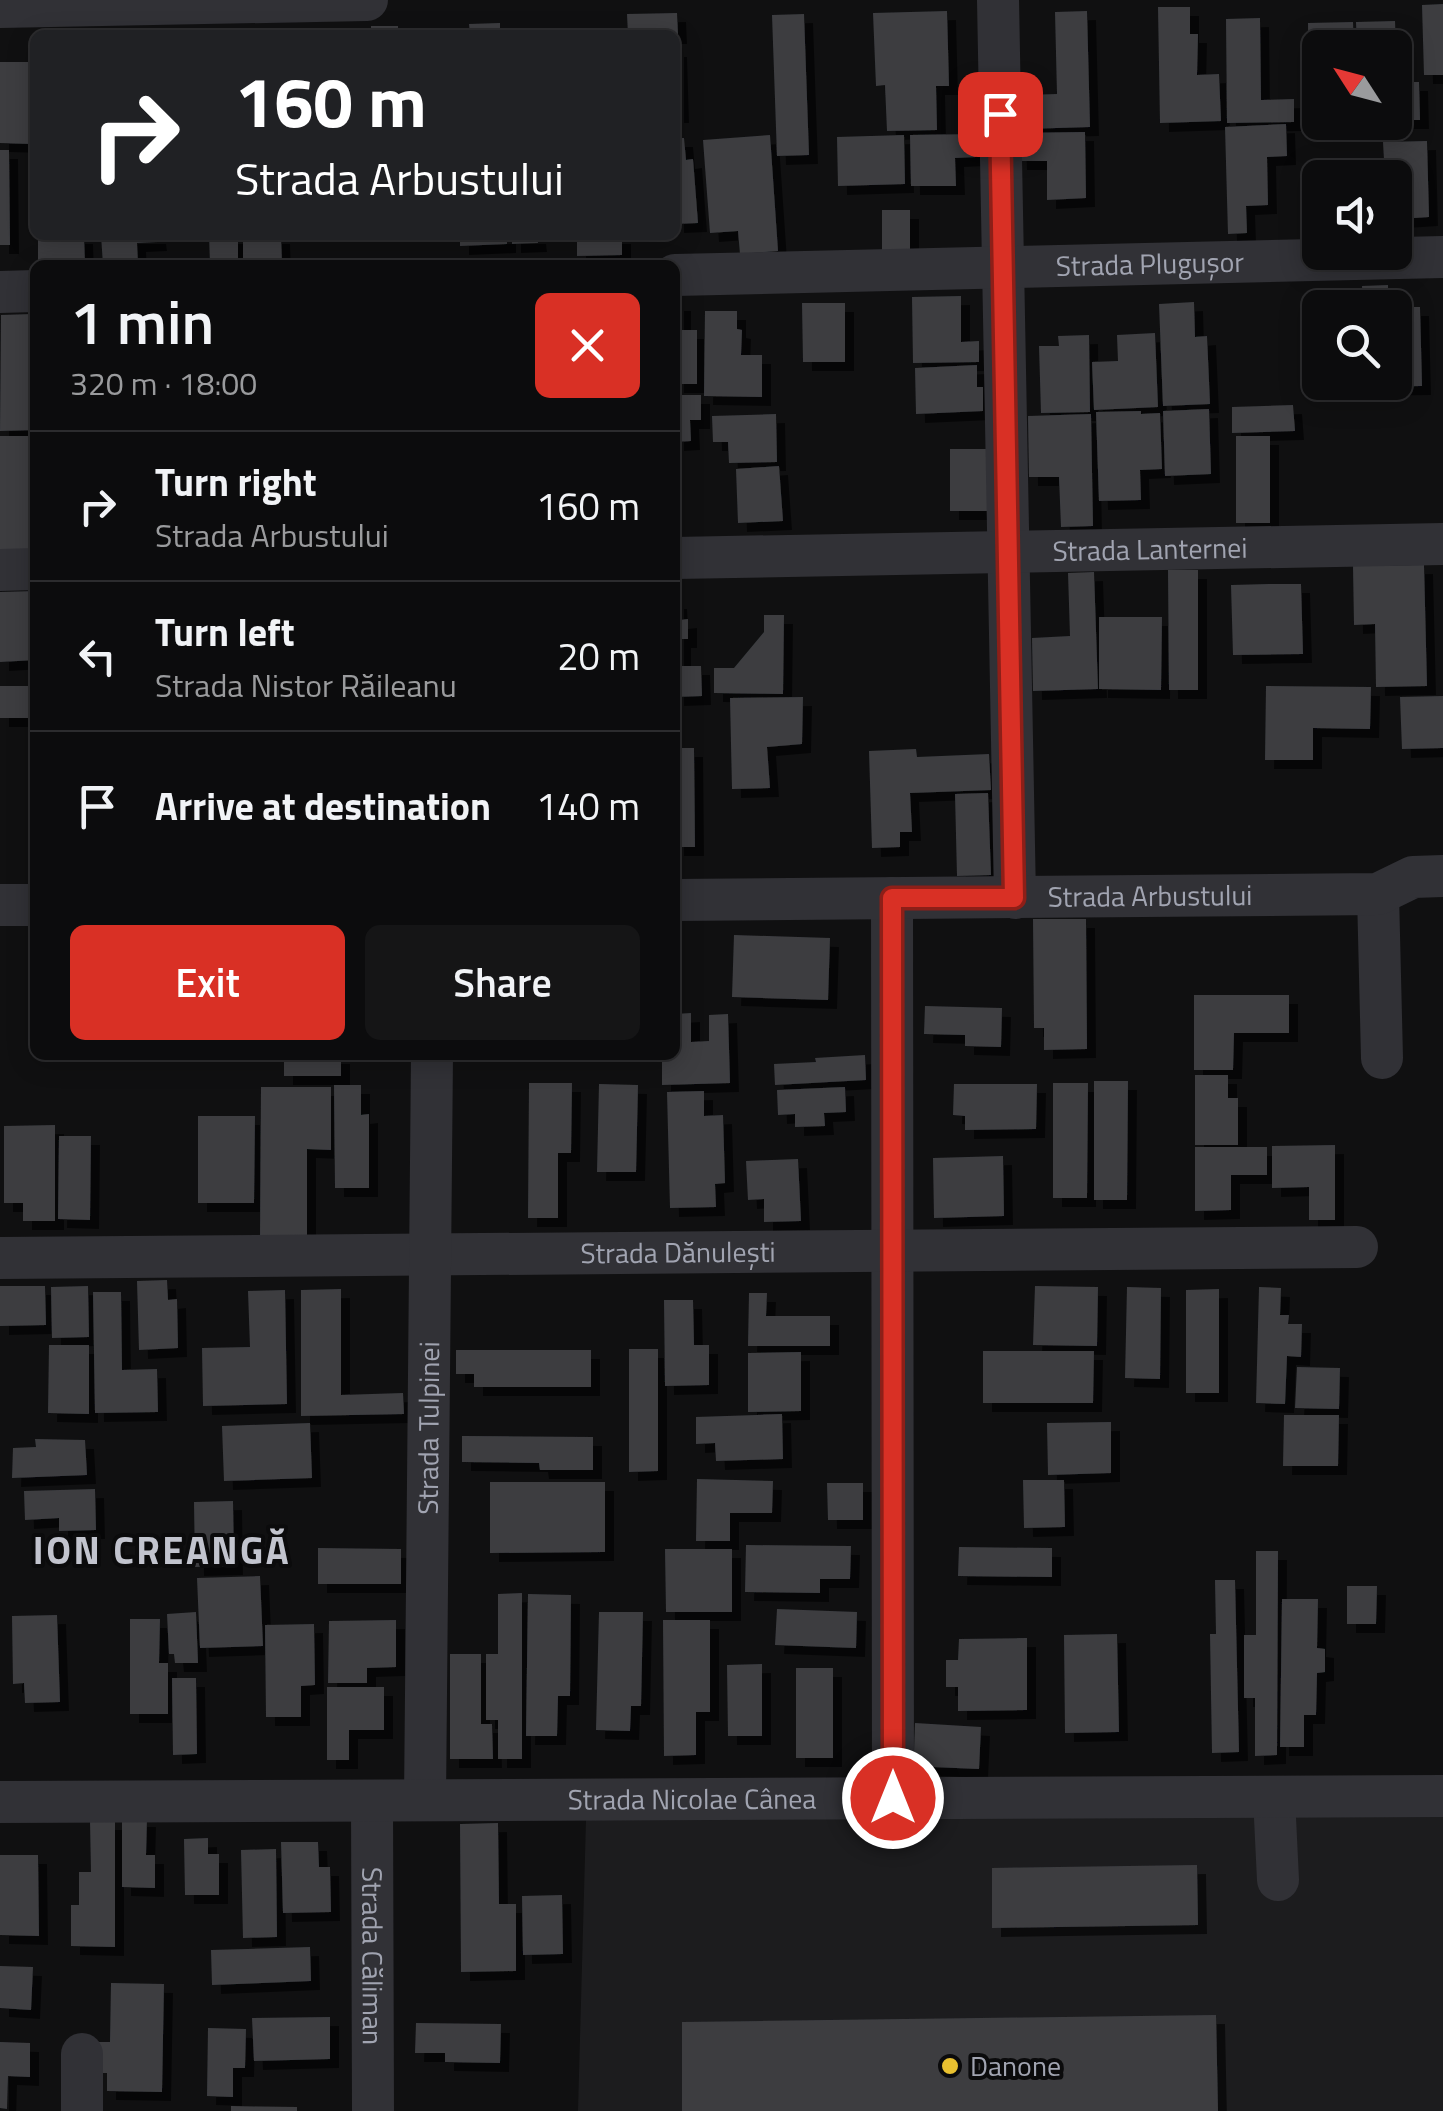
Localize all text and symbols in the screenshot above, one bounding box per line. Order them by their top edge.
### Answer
north arrow [1302,30,1412,140]
map controls [1302,30,1412,400]
text: 160 m [235,48,427,154]
icon: right [70,70,200,200]
pin [958,72,1043,157]
icon: arrive [973,87,1028,142]
text: Strada Arbustului [235,144,564,212]
button: sound [1302,160,1412,270]
street label: Strada Plugușor [1055,240,1245,287]
text: 1 min [70,276,214,367]
button: search [1302,290,1412,400]
button: close [535,293,640,398]
text: 320 m · 18:00 [70,359,257,407]
text: Turn right [155,453,317,511]
text: 160 m [536,477,640,535]
icon: right [70,479,125,534]
text: Strada Arbustului [155,511,389,559]
street label: Strada Lanternei [1052,526,1248,572]
text: Turn left [155,603,295,661]
text: 20 m [557,627,640,685]
icon: left [70,629,125,684]
text: Strada Nistor Răileanu [155,661,457,709]
text: Arrive at destination [155,777,491,835]
text: 140 m [536,777,640,835]
icon: arrive [70,779,125,834]
street label: Strada Arbustului [1047,873,1253,918]
button: Exit [70,925,345,1040]
button: Share [365,925,640,1040]
street label: Strada Dănulești [580,1230,776,1274]
street label: Strada Tulpinei [406,1341,450,1515]
district label: ION CREANGĂ [33,1521,291,1579]
position arrow [841,1746,945,1850]
street label: Strada Nicolae Cânea [568,1777,816,1821]
street label: Strada Căliman [351,1867,395,2045]
place label: Danone [970,2044,1061,2087]
marker: Danone [939,2055,961,2077]

